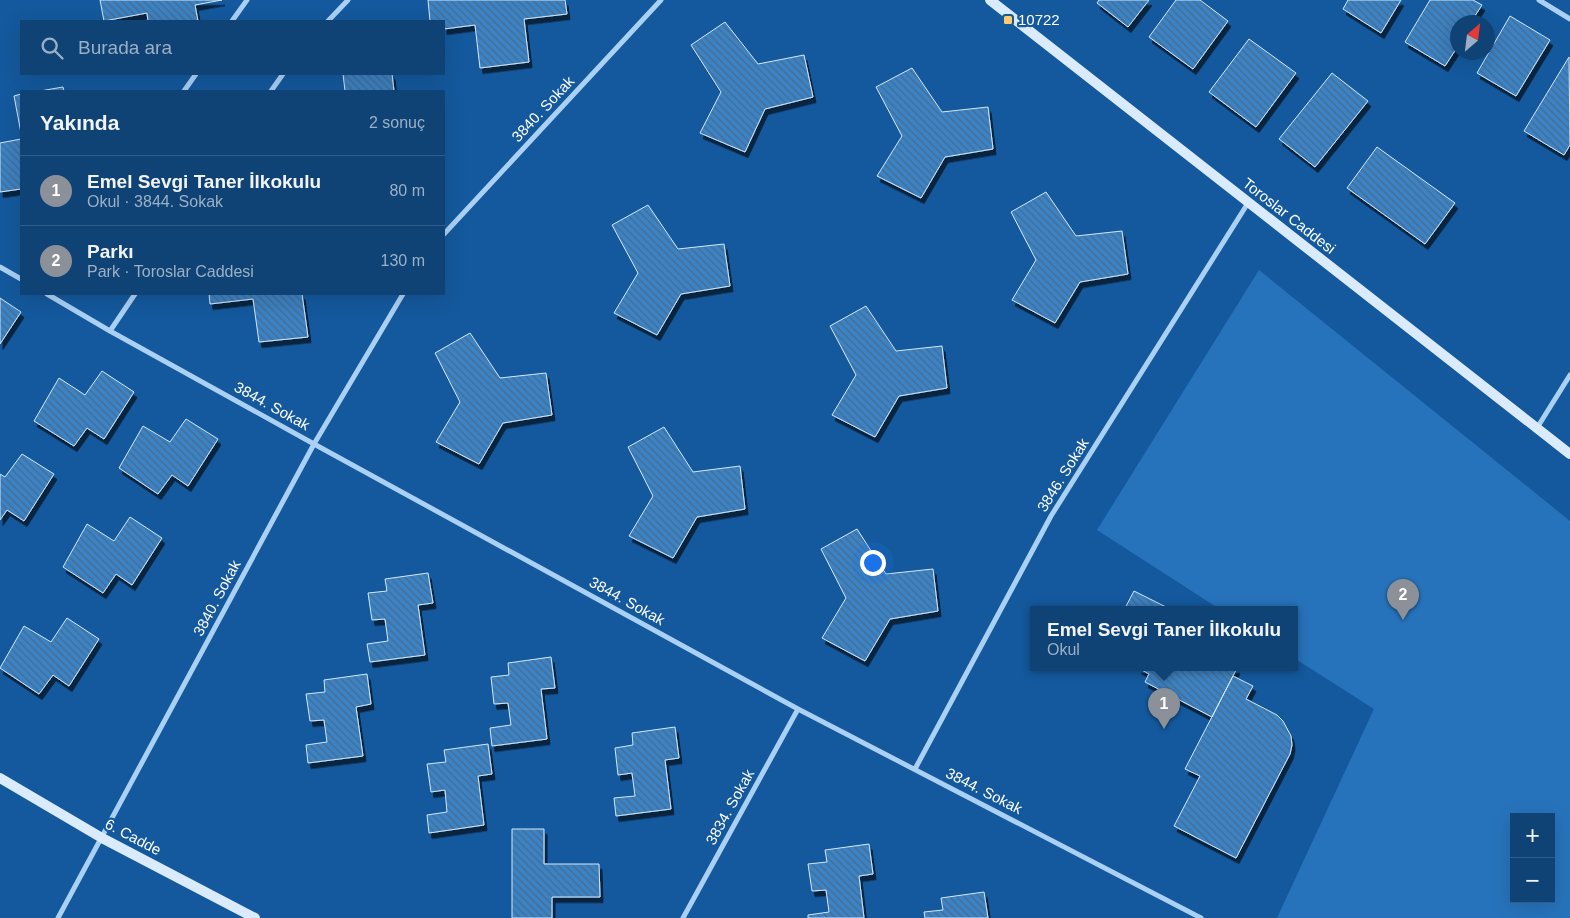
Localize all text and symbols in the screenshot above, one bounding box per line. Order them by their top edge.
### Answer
place label: 10722 [1018,11,1060,28]
marker: 10722 [1002,14,1014,26]
north arrow [1450,15,1495,60]
search box [20,20,445,75]
icon: search [38,34,66,62]
text: Burada ara [78,37,172,58]
street label: 3840. Sokak [508,72,578,145]
text: Yakında [40,111,119,134]
text: 2 sonuç [369,114,425,131]
text: Emel Sevgi Taner İlkokulu [87,171,321,192]
street label: Toroslar Caddesi [1240,174,1339,257]
text: 1 [52,182,60,199]
text: 80 m [389,182,425,199]
text: Okul · 3844. Sokak [87,193,223,210]
text: Parkı [87,241,133,262]
text: 2 [52,252,60,269]
text: 130 m [381,252,425,269]
text: Park · Toroslar Caddesi [87,263,254,280]
street label: 3844. Sokak [232,378,313,433]
street label: 3846. Sokak [1033,434,1092,515]
your location [860,550,886,576]
street label: 3840. Sokak [189,557,244,639]
street label: 3844. Sokak [587,573,668,628]
pin: 2 [1387,579,1419,620]
popup [1030,606,1298,671]
text: Emel Sevgi Taner İlkokulu [1047,619,1281,640]
text: Okul [1047,641,1080,658]
pin: 1 [1148,688,1180,729]
street label: 3844. Sokak [943,764,1026,817]
street label: 3834. Sokak [702,766,757,847]
map controls [1510,813,1555,903]
button: + [1510,813,1555,858]
street label: 6. Cadde [102,815,164,858]
button: − [1510,858,1555,903]

